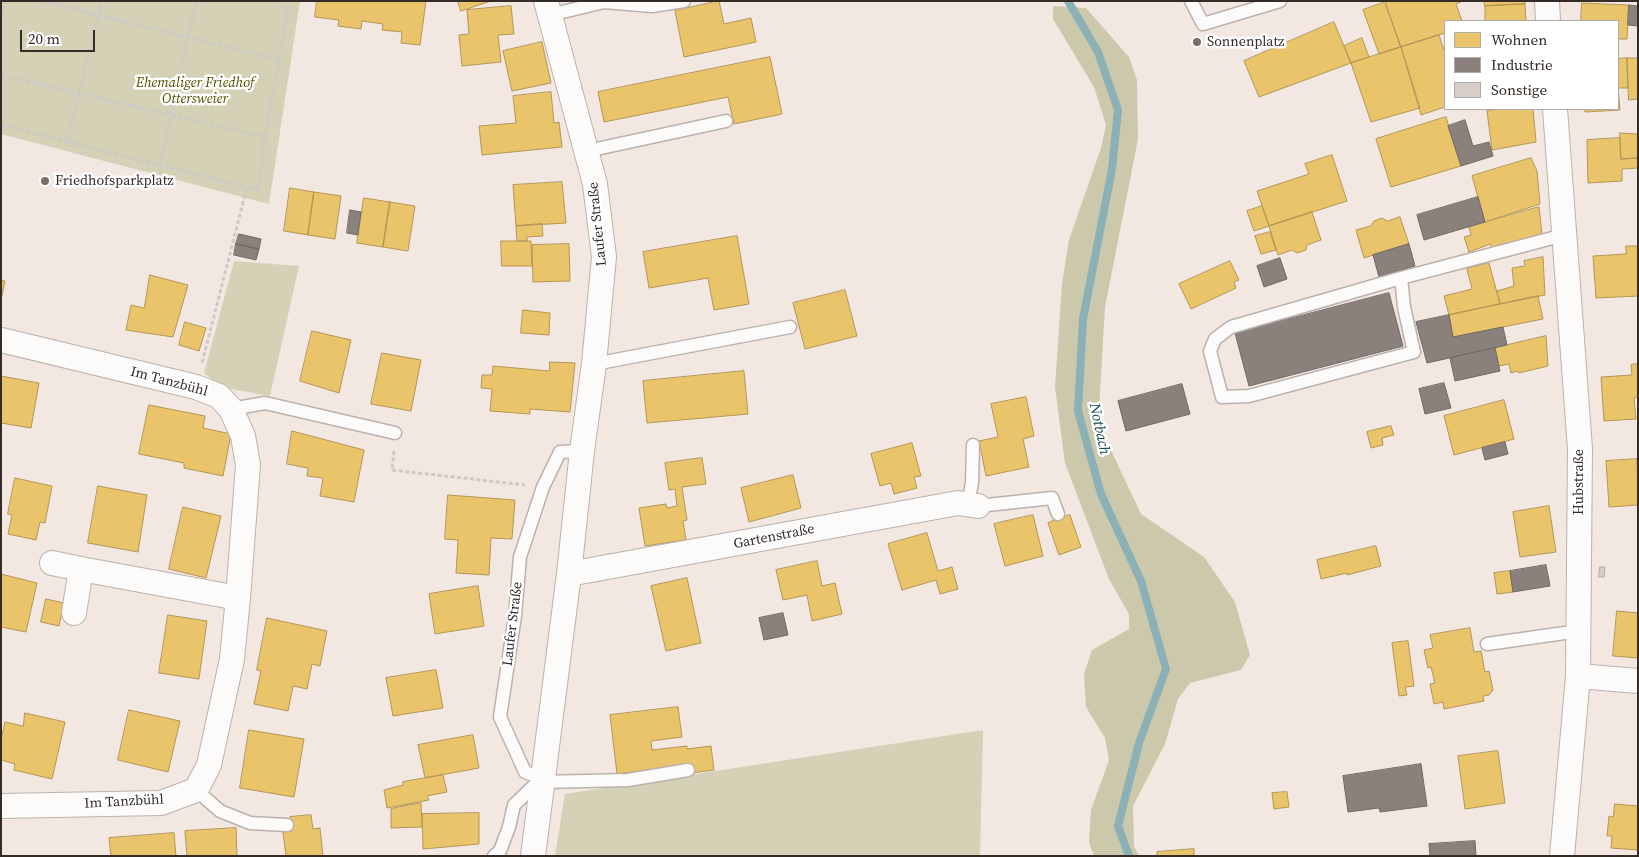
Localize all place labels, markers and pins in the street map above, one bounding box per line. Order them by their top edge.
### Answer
place label: Sonnenplatz [1207,34,1284,50]
marker: Sonnenplatz [1191,36,1203,48]
place label: Friedhofsparkplatz [55,173,174,189]
marker: Friedhofsparkplatz [39,175,51,187]

